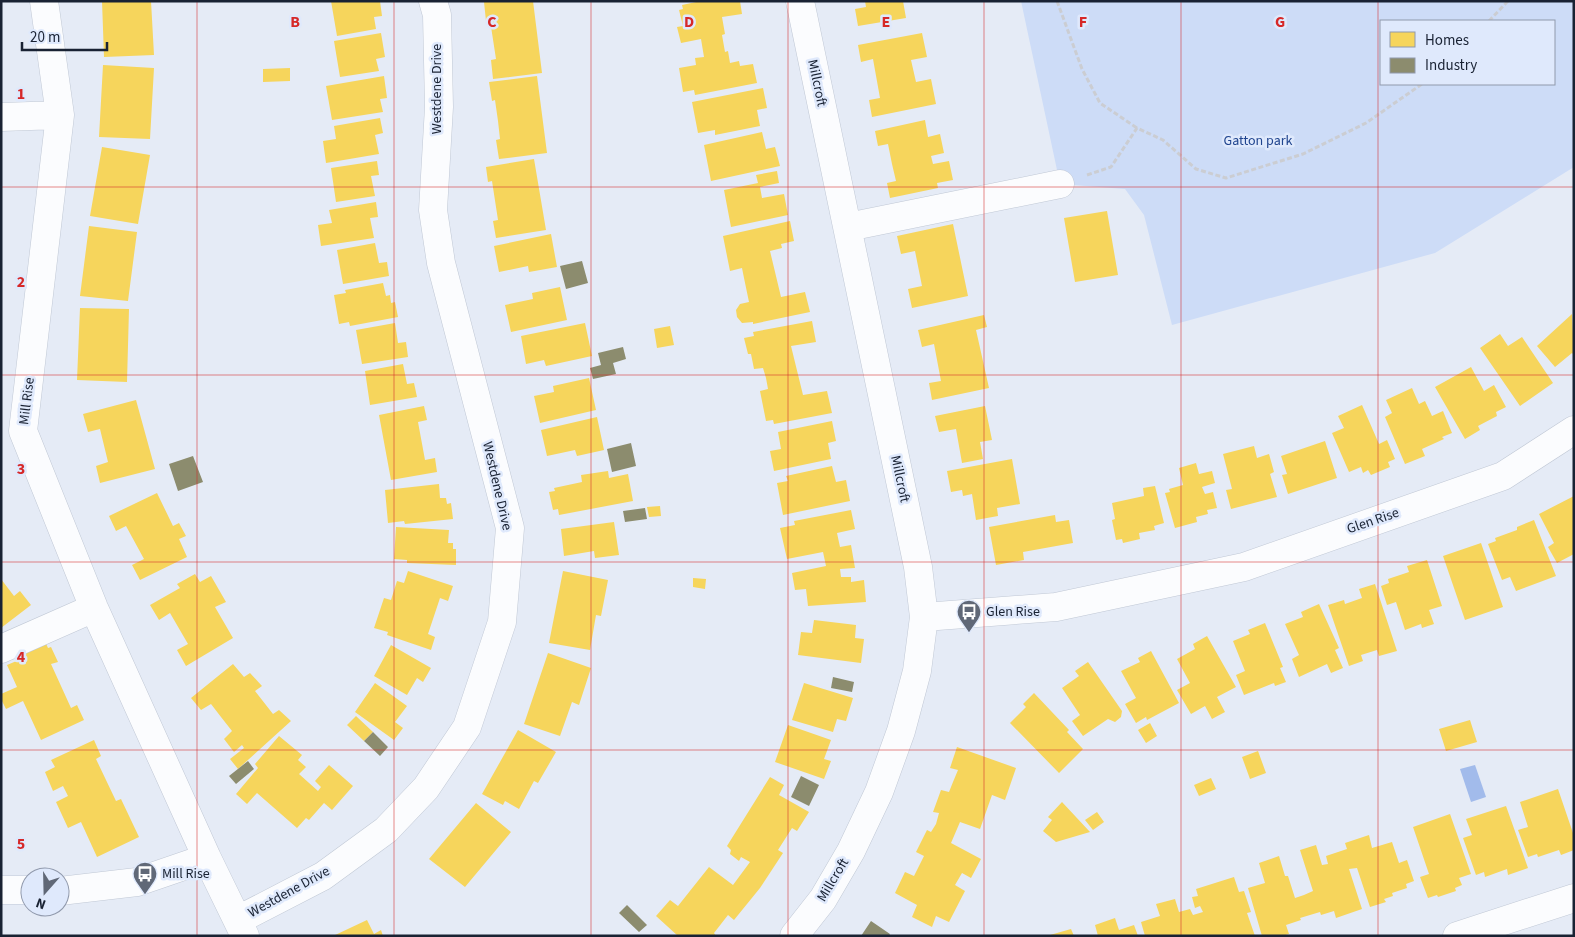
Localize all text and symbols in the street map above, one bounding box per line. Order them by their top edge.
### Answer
text: B [290,11,300,33]
text: C [487,11,497,33]
text: D [684,11,694,33]
text: E [882,11,890,33]
text: F [1079,11,1087,33]
text: G [1275,11,1285,33]
scale bar [22,20,108,52]
legend [1380,20,1555,85]
text: 20 m [30,27,60,48]
text: Homes [1425,30,1469,51]
street label: Westdene Drive [427,44,447,134]
text: Industry [1425,55,1477,76]
street label: Millcroft [802,58,832,109]
text: 1 [17,83,25,105]
park label: Gatton park [1224,131,1293,151]
text: 2 [17,271,25,293]
street label: Mill Rise [14,376,40,426]
street label: Westdene Drive [477,440,517,532]
street label: Millcroft [885,454,915,505]
text: 3 [17,458,25,480]
street label: Glen Rise [1344,503,1402,539]
bus stop icon: Glen Rise [956,599,982,633]
place label: Glen Rise [986,602,1040,622]
text: 4 [17,646,26,668]
text: 5 [17,833,25,855]
street label: Millcroft [812,854,854,906]
bus stop icon: Mill Rise [132,861,158,895]
street label: Westdene Drive [245,861,333,923]
place label: Mill Rise [162,864,210,884]
north arrow [20,867,70,917]
text: N [33,892,49,914]

